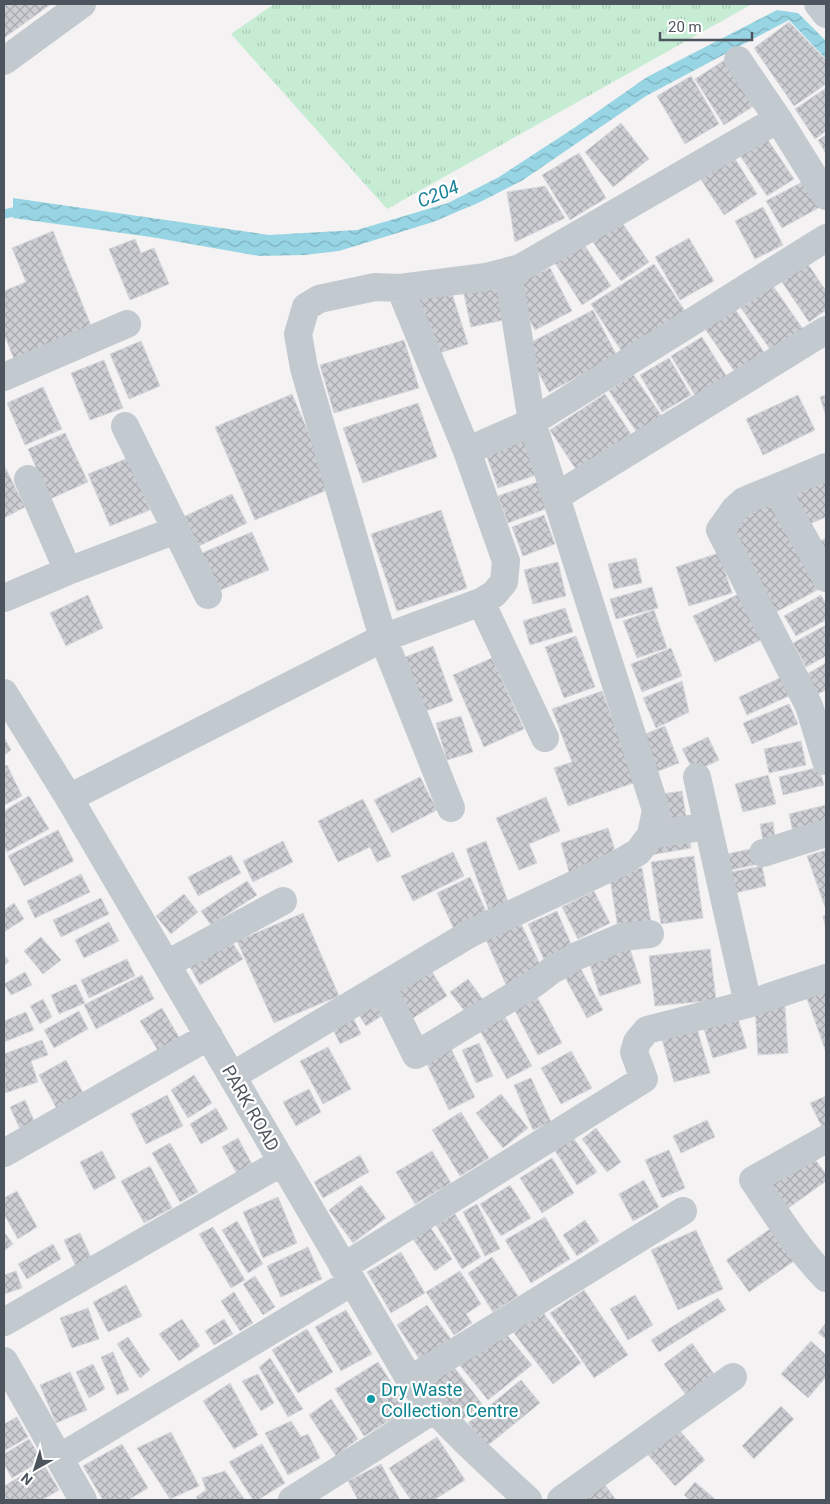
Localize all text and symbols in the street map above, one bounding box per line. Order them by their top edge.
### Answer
scale bar [660,10,752,42]
text: 20 m [668,18,702,36]
water label: C204 [414,175,462,213]
street label: PARK ROAD [218,1061,284,1155]
place label: Dry Waste Collection Centre [381,1379,518,1421]
marker: Dry Waste Collection Centre [365,1393,377,1405]
north arrow [10,1444,60,1494]
text: N [18,1470,36,1488]

